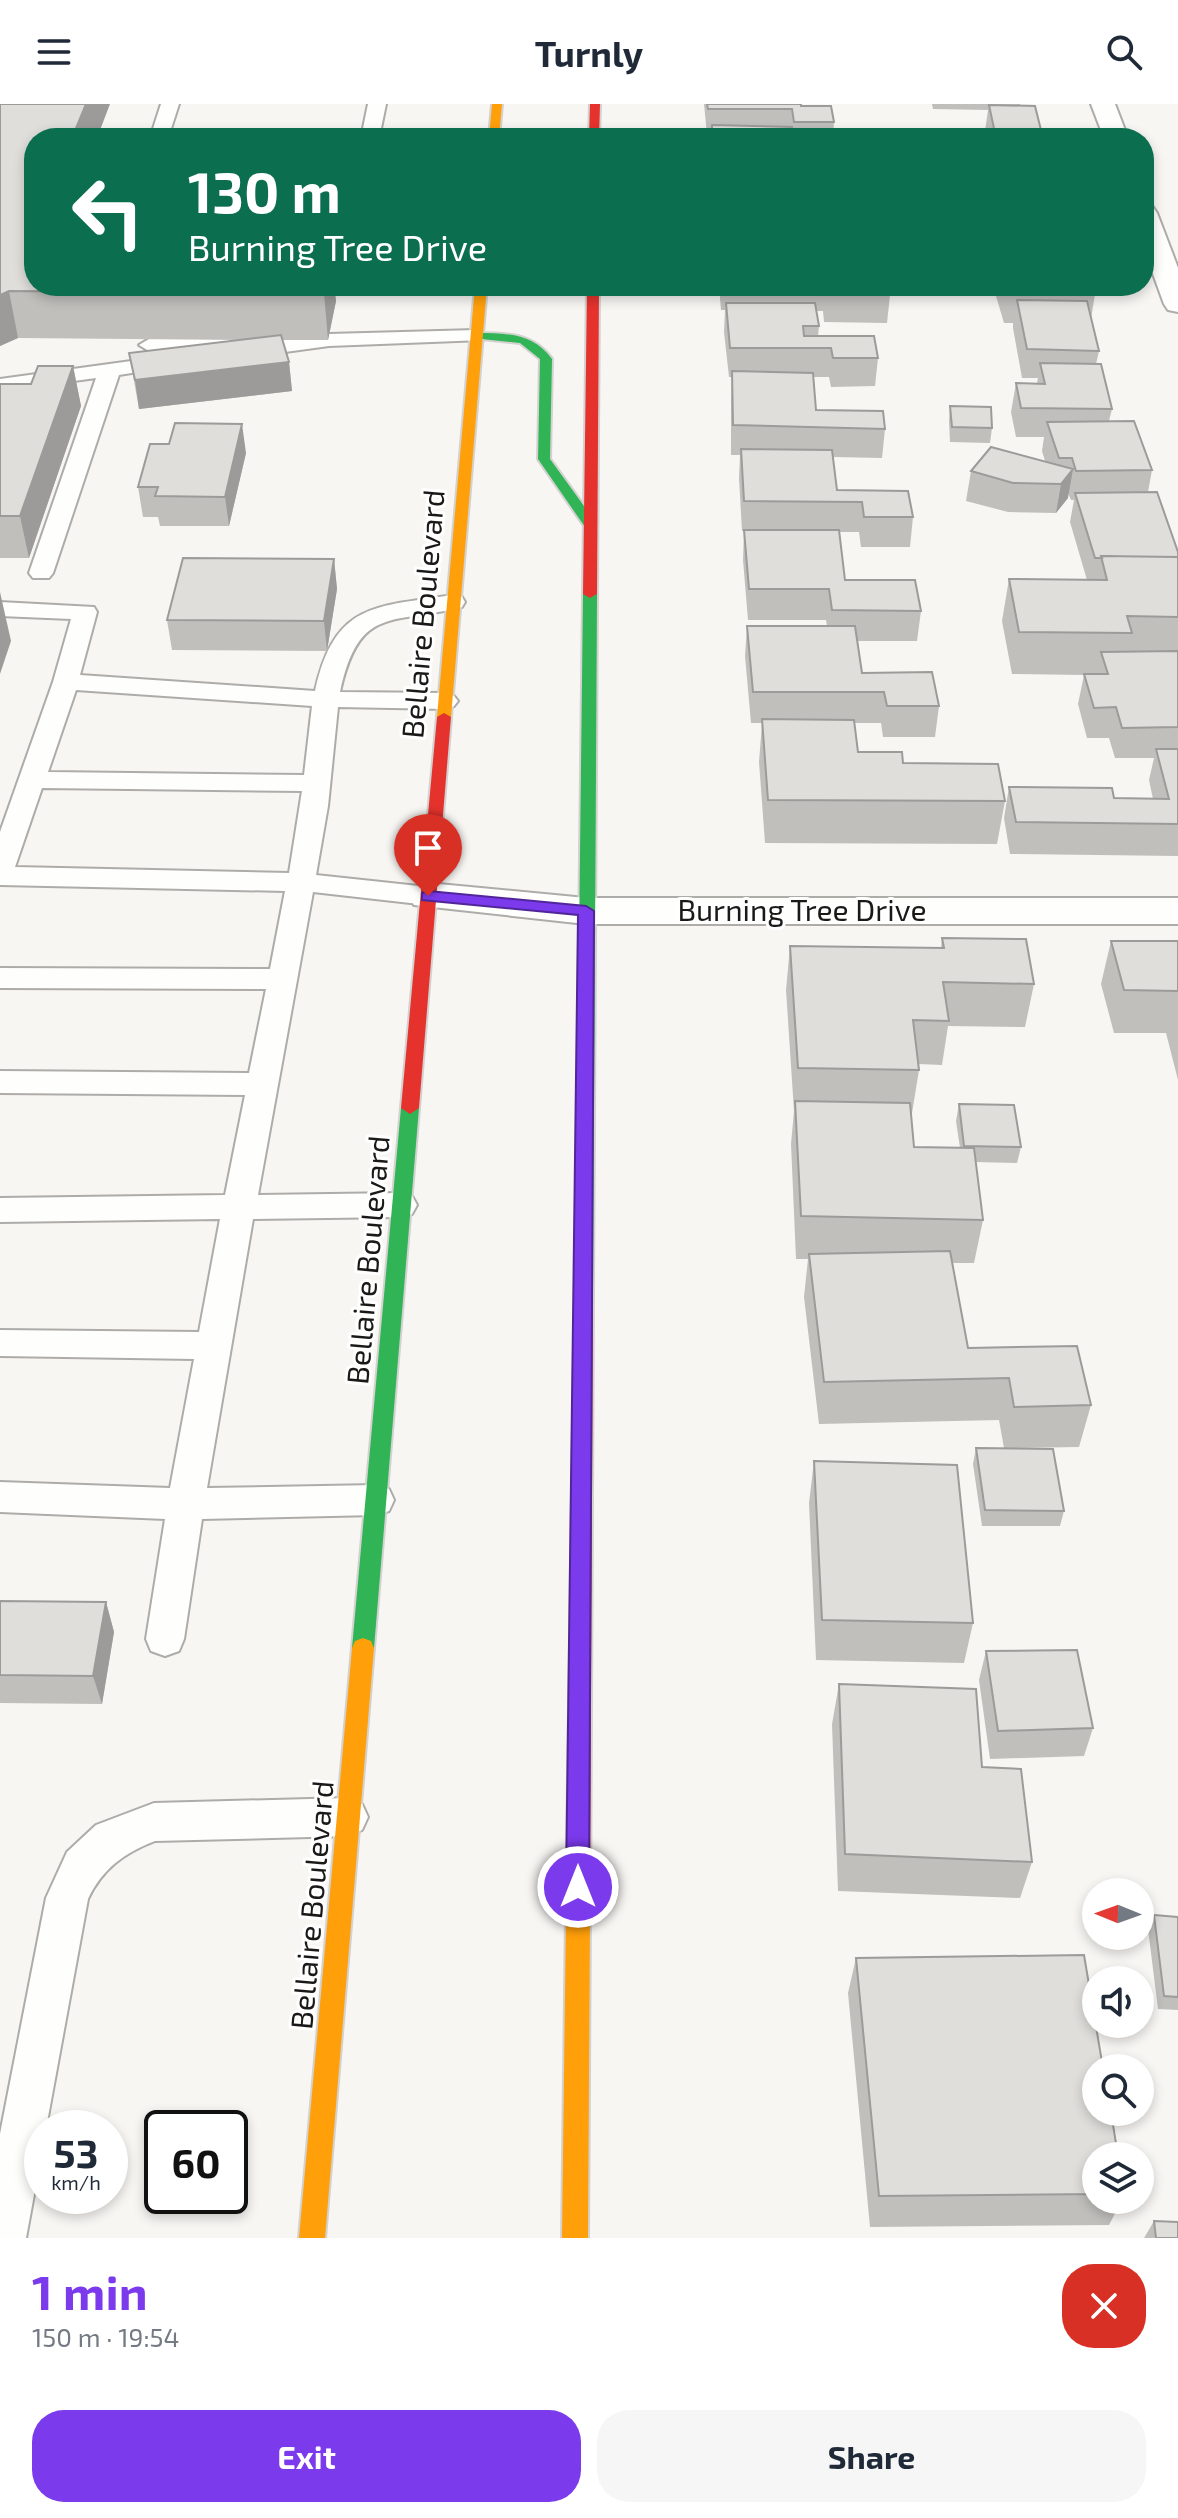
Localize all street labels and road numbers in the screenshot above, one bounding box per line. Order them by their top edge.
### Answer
street label: Bellaire Boulevard [393,488,451,740]
street label: Burning Tree Drive [677,891,927,927]
street label: Bellaire Boulevard [338,1134,396,1386]
street label: Bellaire Boulevard [282,1779,340,2031]

